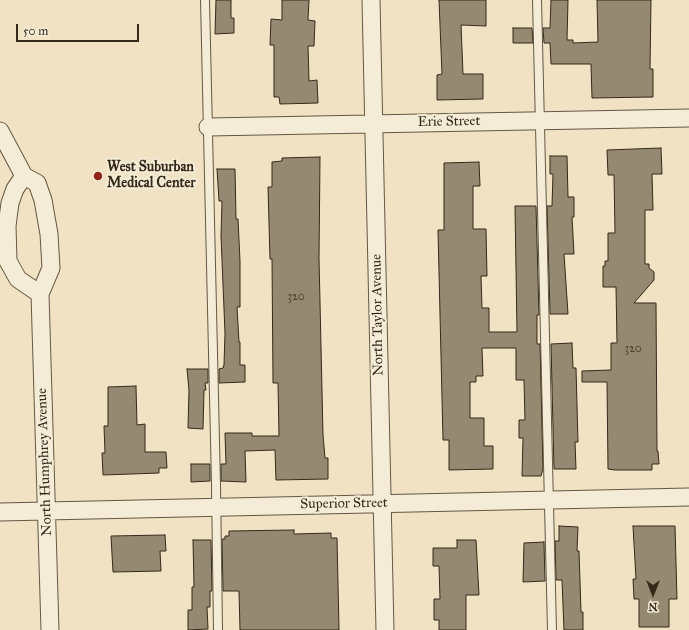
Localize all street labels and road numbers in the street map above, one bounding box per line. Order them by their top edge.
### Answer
street label: Erie Street [418,113,480,131]
street label: North Taylor Avenue [369,254,387,376]
street label: North Humphrey Avenue [34,388,56,536]
street label: Superior Street [300,495,388,513]

